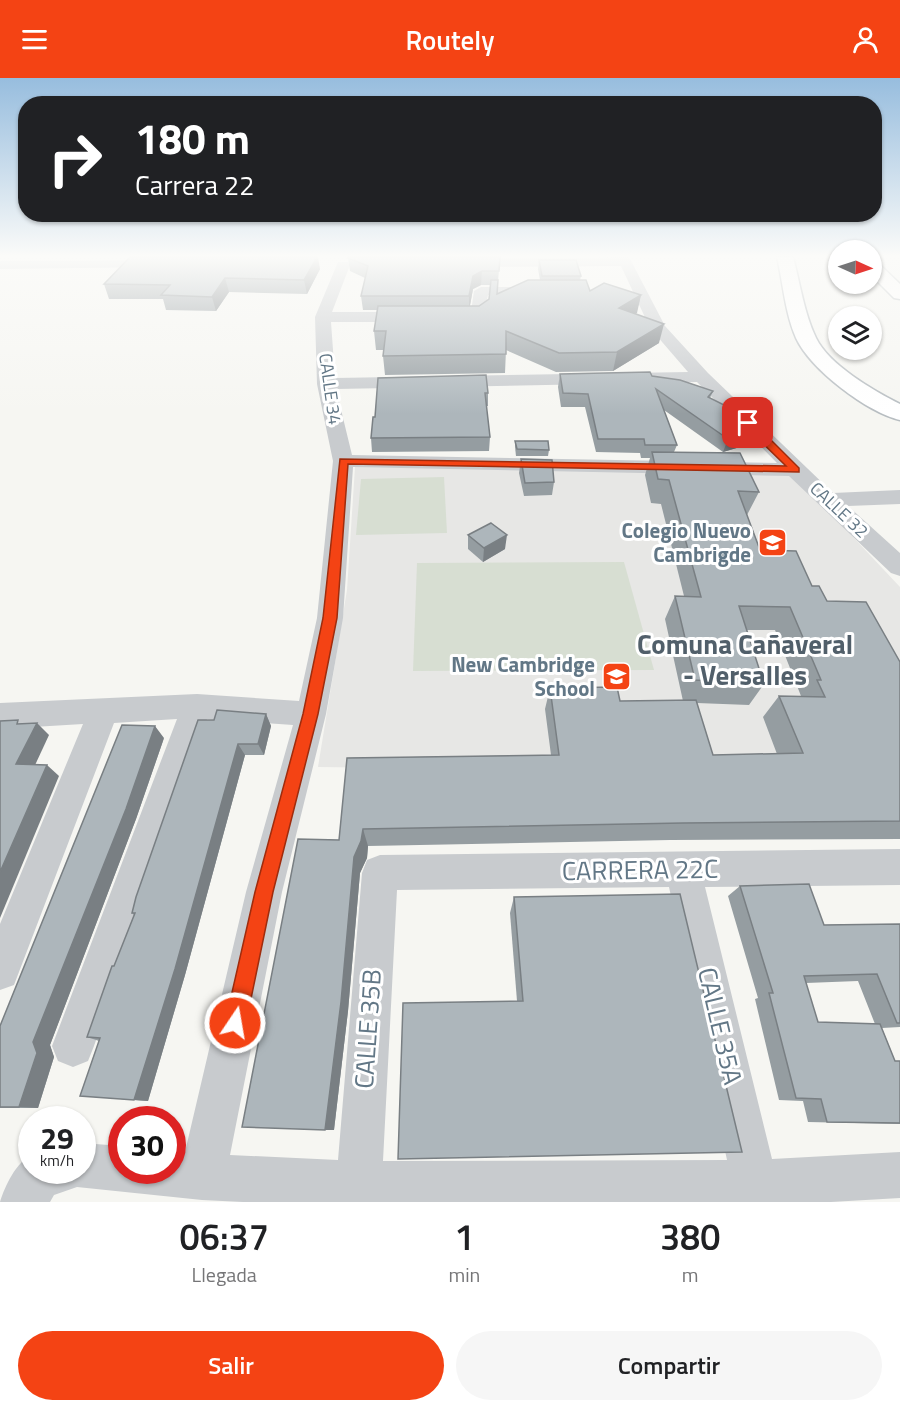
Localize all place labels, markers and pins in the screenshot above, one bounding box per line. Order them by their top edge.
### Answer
pin [722,397,773,448]
place label: Colegio Nuevo Cambrigde [622,514,751,570]
school or university icon: Colegio Nuevo Cambrigde [756,527,788,559]
place label: New Cambridge School [451,648,595,704]
school or university icon: New Cambridge School [600,661,632,693]

